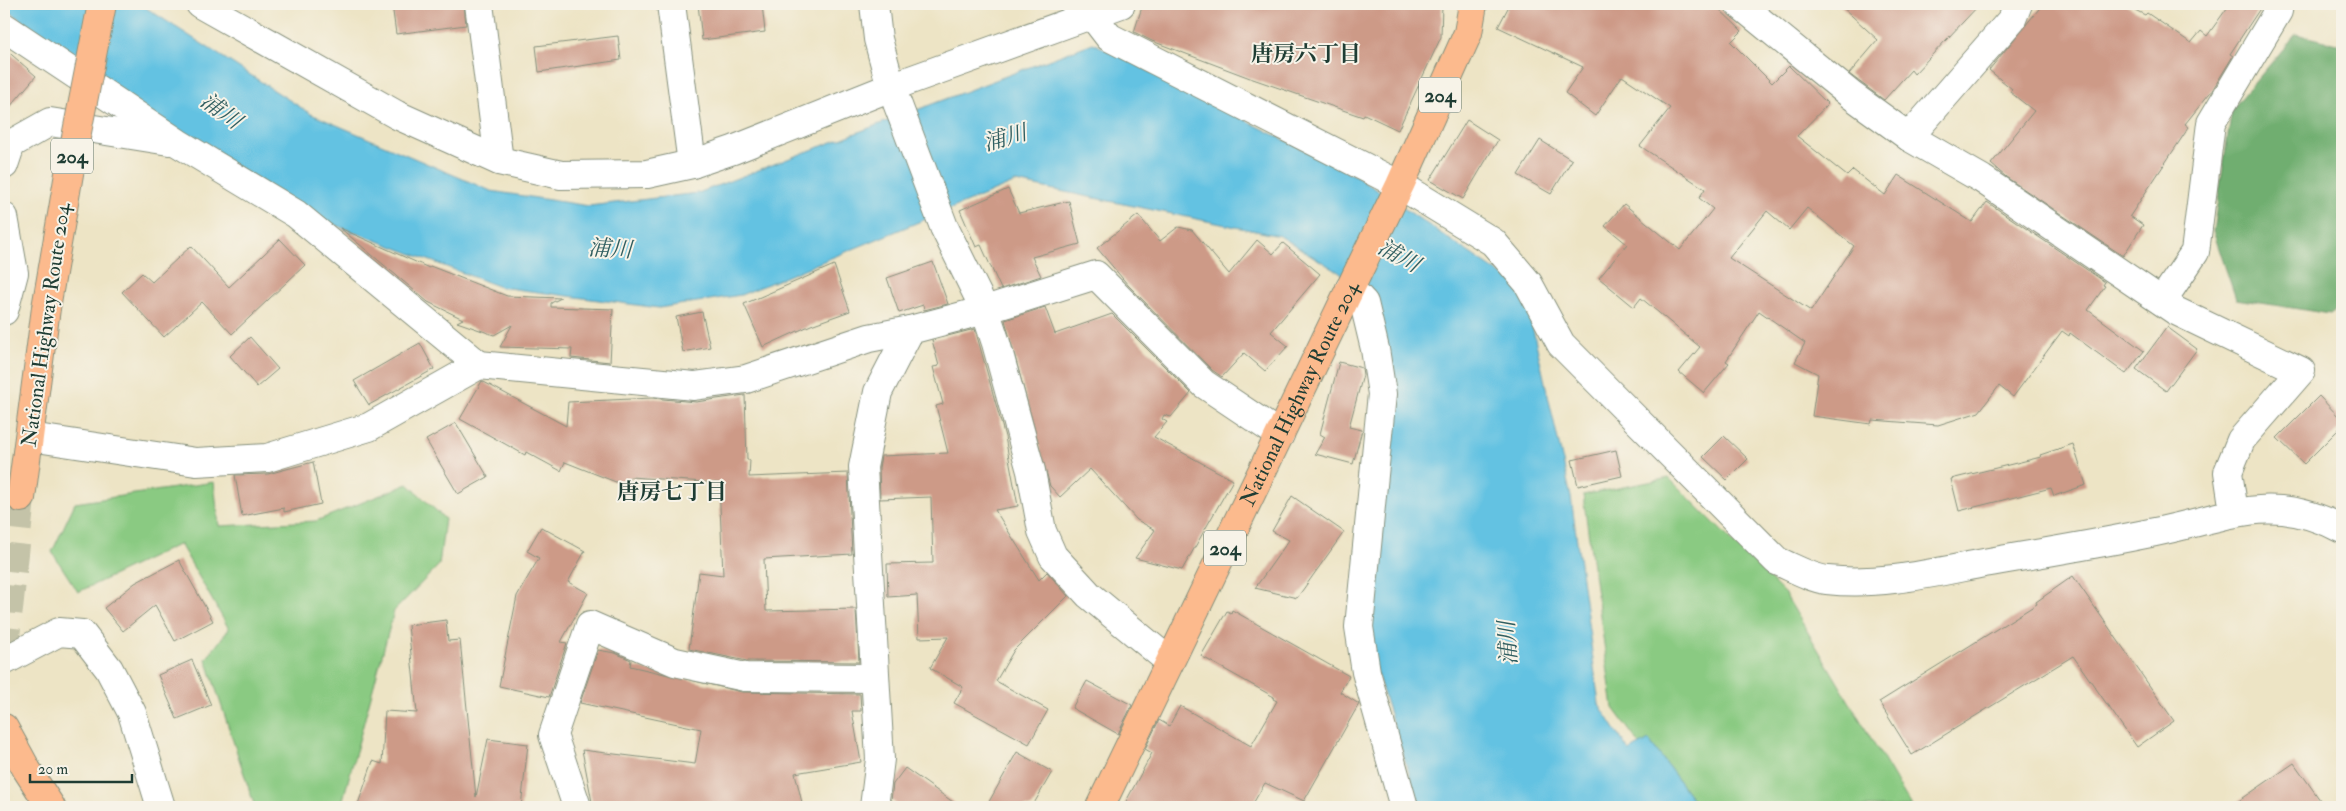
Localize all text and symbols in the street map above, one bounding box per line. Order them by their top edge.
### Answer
district label: 唐房六丁目 [1251,40,1361,68]
road number: 204 [1419,78,1461,112]
water label: 浦川 [195,87,249,136]
water label: 浦川 [980,118,1032,158]
road number: 204 [51,138,93,174]
street label: National Highway Route 204 [16,200,77,449]
water label: 浦川 [1373,233,1427,280]
water label: 浦川 [587,234,635,264]
street label: National Highway Route 204 [1234,275,1366,510]
district label: 唐房七丁目 [617,478,727,506]
road number: 204 [1204,530,1246,566]
water label: 浦川 [1492,618,1524,666]
scale bar [30,751,132,783]
text: 20 m [38,760,68,779]

